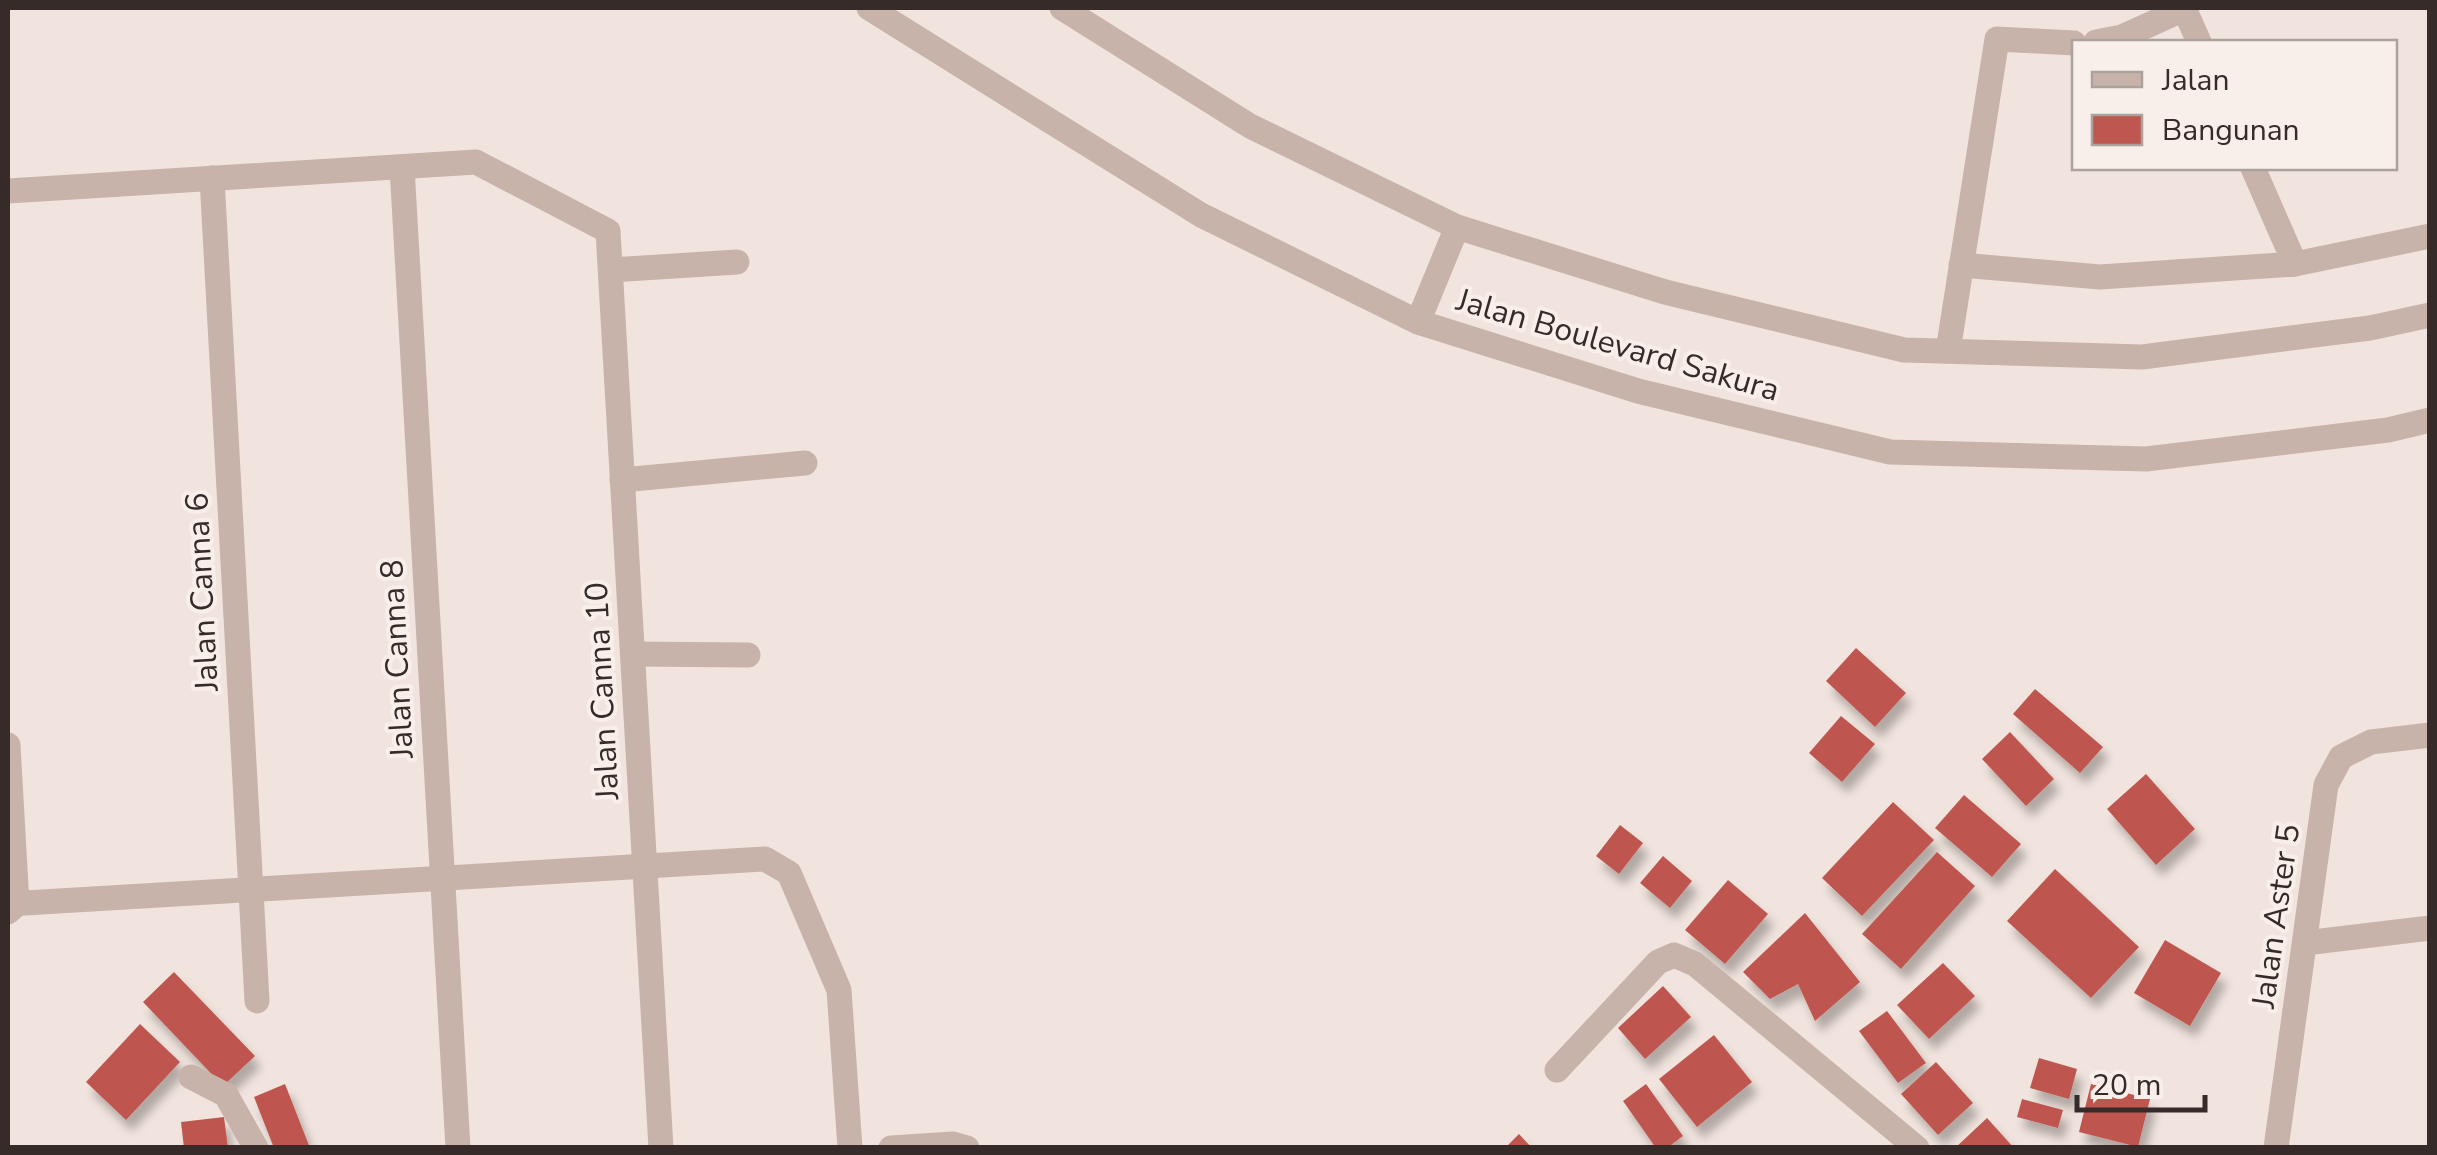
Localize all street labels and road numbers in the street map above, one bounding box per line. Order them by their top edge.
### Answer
street label: Jalan Boulevard Sakura [1451,278,1784,412]
street label: Jalan Canna 6 [175,492,229,693]
street label: Jalan Canna 8 [370,559,424,760]
street label: Jalan Canna 10 [575,581,629,802]
street label: Jalan Aster 5 [2242,821,2310,1012]

